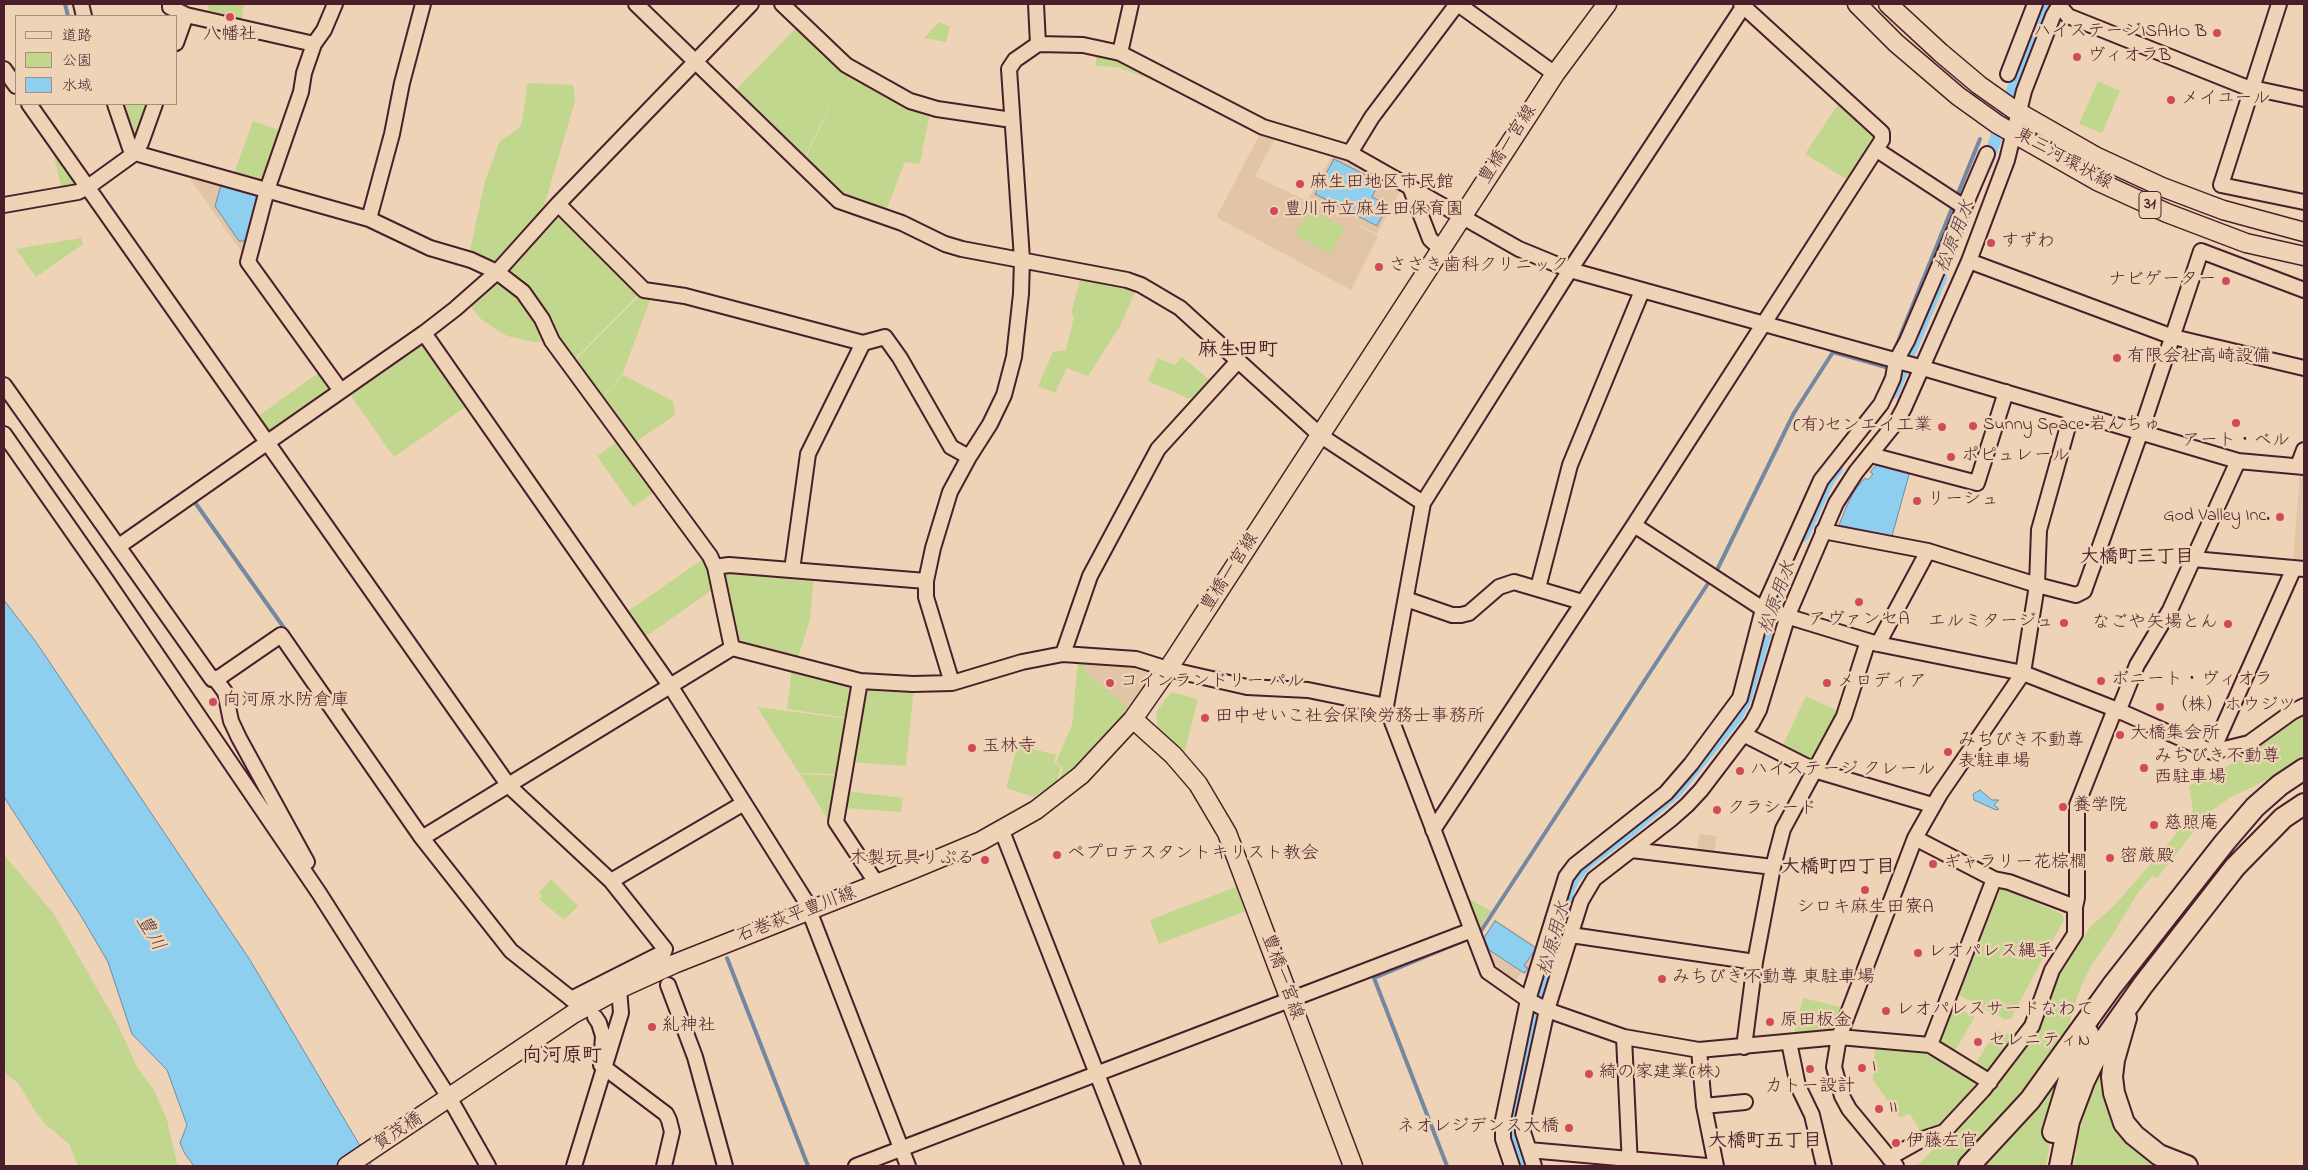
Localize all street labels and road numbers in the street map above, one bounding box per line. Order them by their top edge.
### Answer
street label: 豊橋一宮線 [1475,101,1543,189]
street label: 東三河環状線 [2011,124,2115,196]
road number: 31 [2139,192,2161,218]
street label: 豊橋一宮線 [1197,529,1265,617]
street label: 石巻萩平豊川線 [734,883,860,949]
street label: 豊橋一宮線 [1255,931,1307,1023]
street label: 賀茂橋 [370,1109,428,1157]

